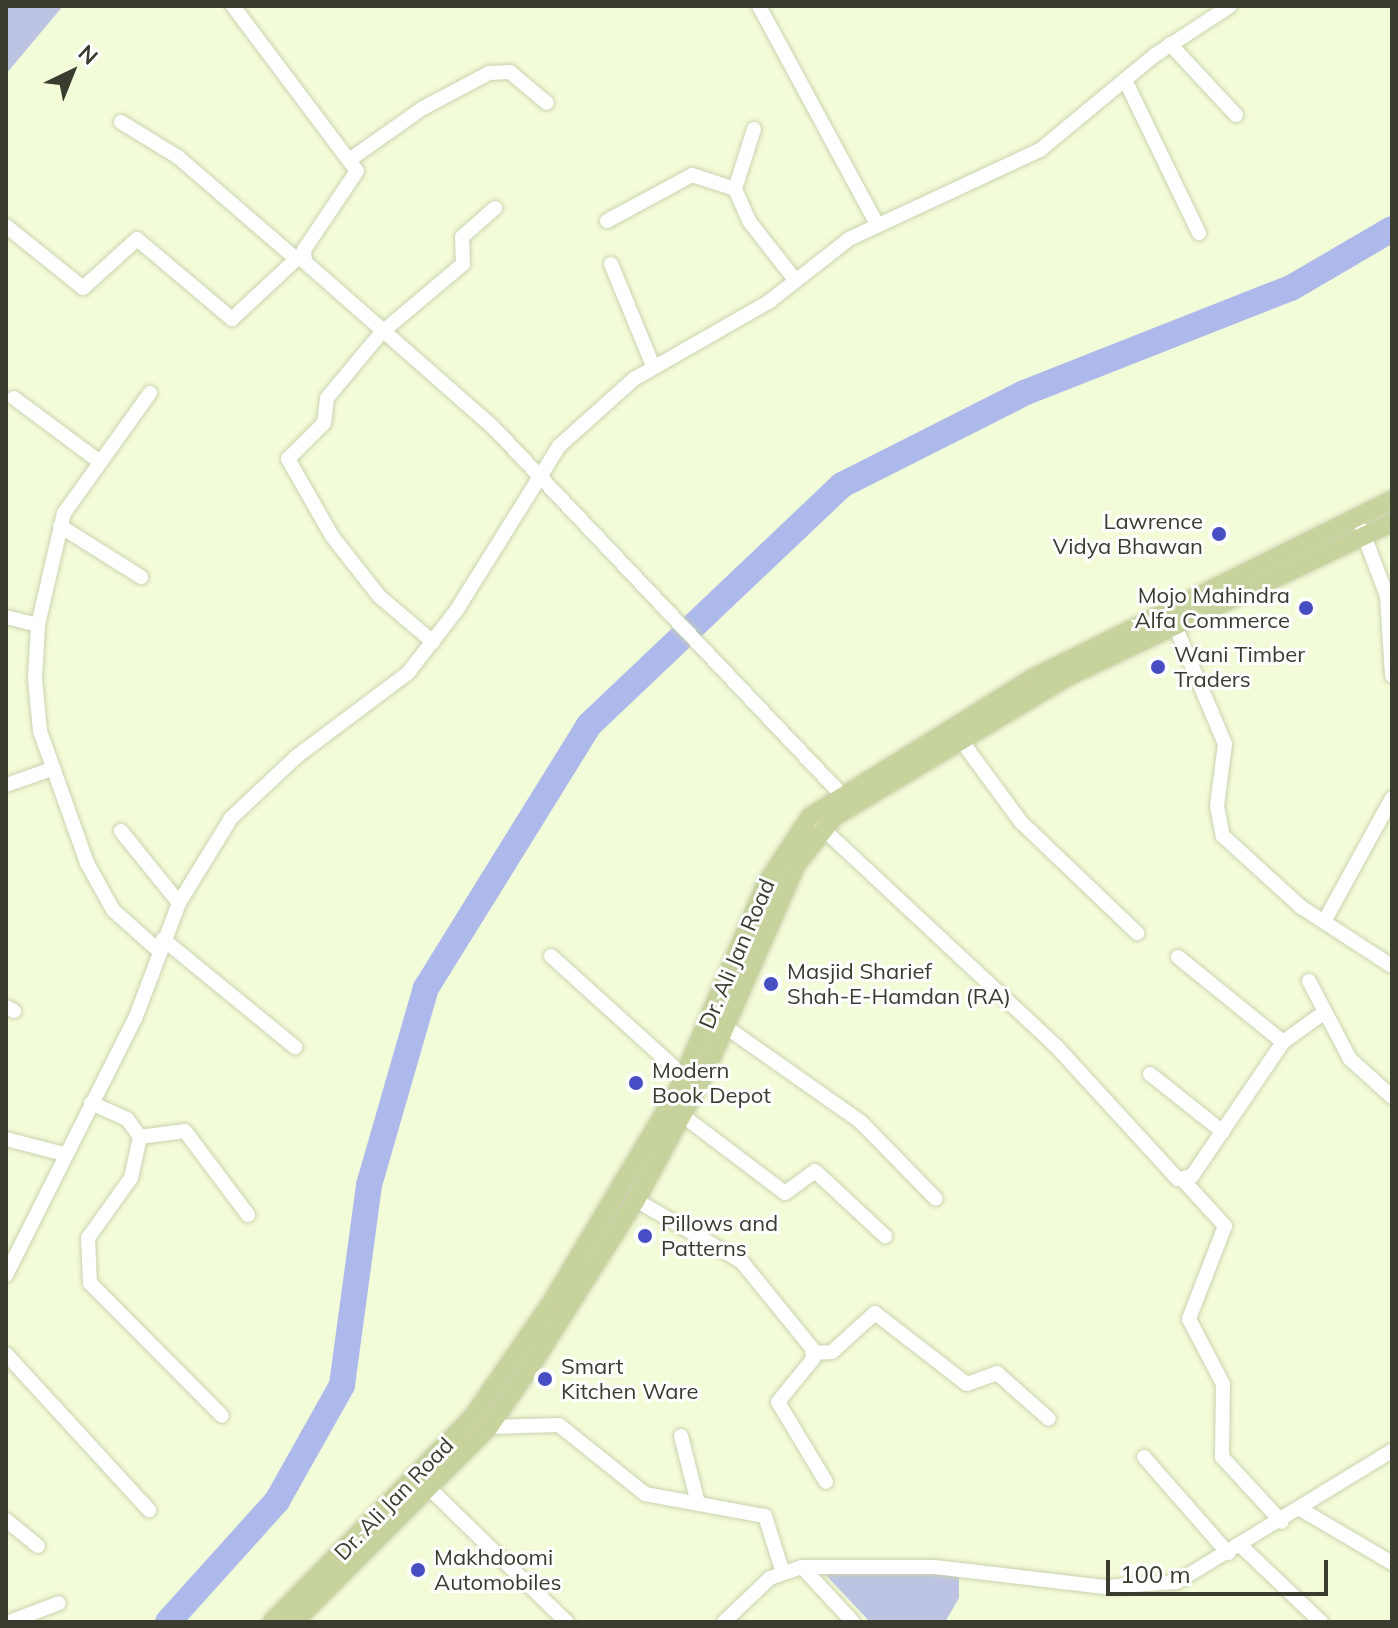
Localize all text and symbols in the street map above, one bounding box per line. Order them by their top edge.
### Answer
north arrow [32,32,112,112]
text: N [73,39,104,70]
place label: Lawrence Vidya Bhawan [1053,508,1203,560]
marker: Lawrence Vidya Bhawan [1210,525,1228,543]
place label: Mojo Mahindra Alfa Commerce [1134,582,1290,634]
marker: Mojo Mahindra Alfa Commerce [1297,599,1315,617]
place label: Wani Timber Traders [1174,641,1305,692]
marker: Wani Timber Traders [1149,658,1167,676]
street label: Dr. Ali Jan Road [694,875,780,1033]
place label: Masjid Sharief Shah-E-Hamdan (RA) [787,958,1011,1010]
marker: Masjid Sharief Shah-E-Hamdan (RA) [762,975,780,993]
place label: Modern Book Depot [652,1057,771,1108]
marker: Modern Book Depot [627,1074,645,1092]
place label: Pillows and Patterns [661,1210,778,1262]
marker: Pillows and Patterns [636,1227,654,1245]
place label: Smart Kitchen Ware [561,1353,698,1404]
marker: Smart Kitchen Ware [536,1370,554,1388]
street label: Dr. Ali Jan Road [329,1432,459,1566]
place label: Makhdoomi Automobiles [434,1544,561,1596]
scale bar [1110,1544,1332,1594]
text: 100 m [1120,1559,1191,1589]
marker: Makhdoomi Automobiles [409,1561,427,1579]

